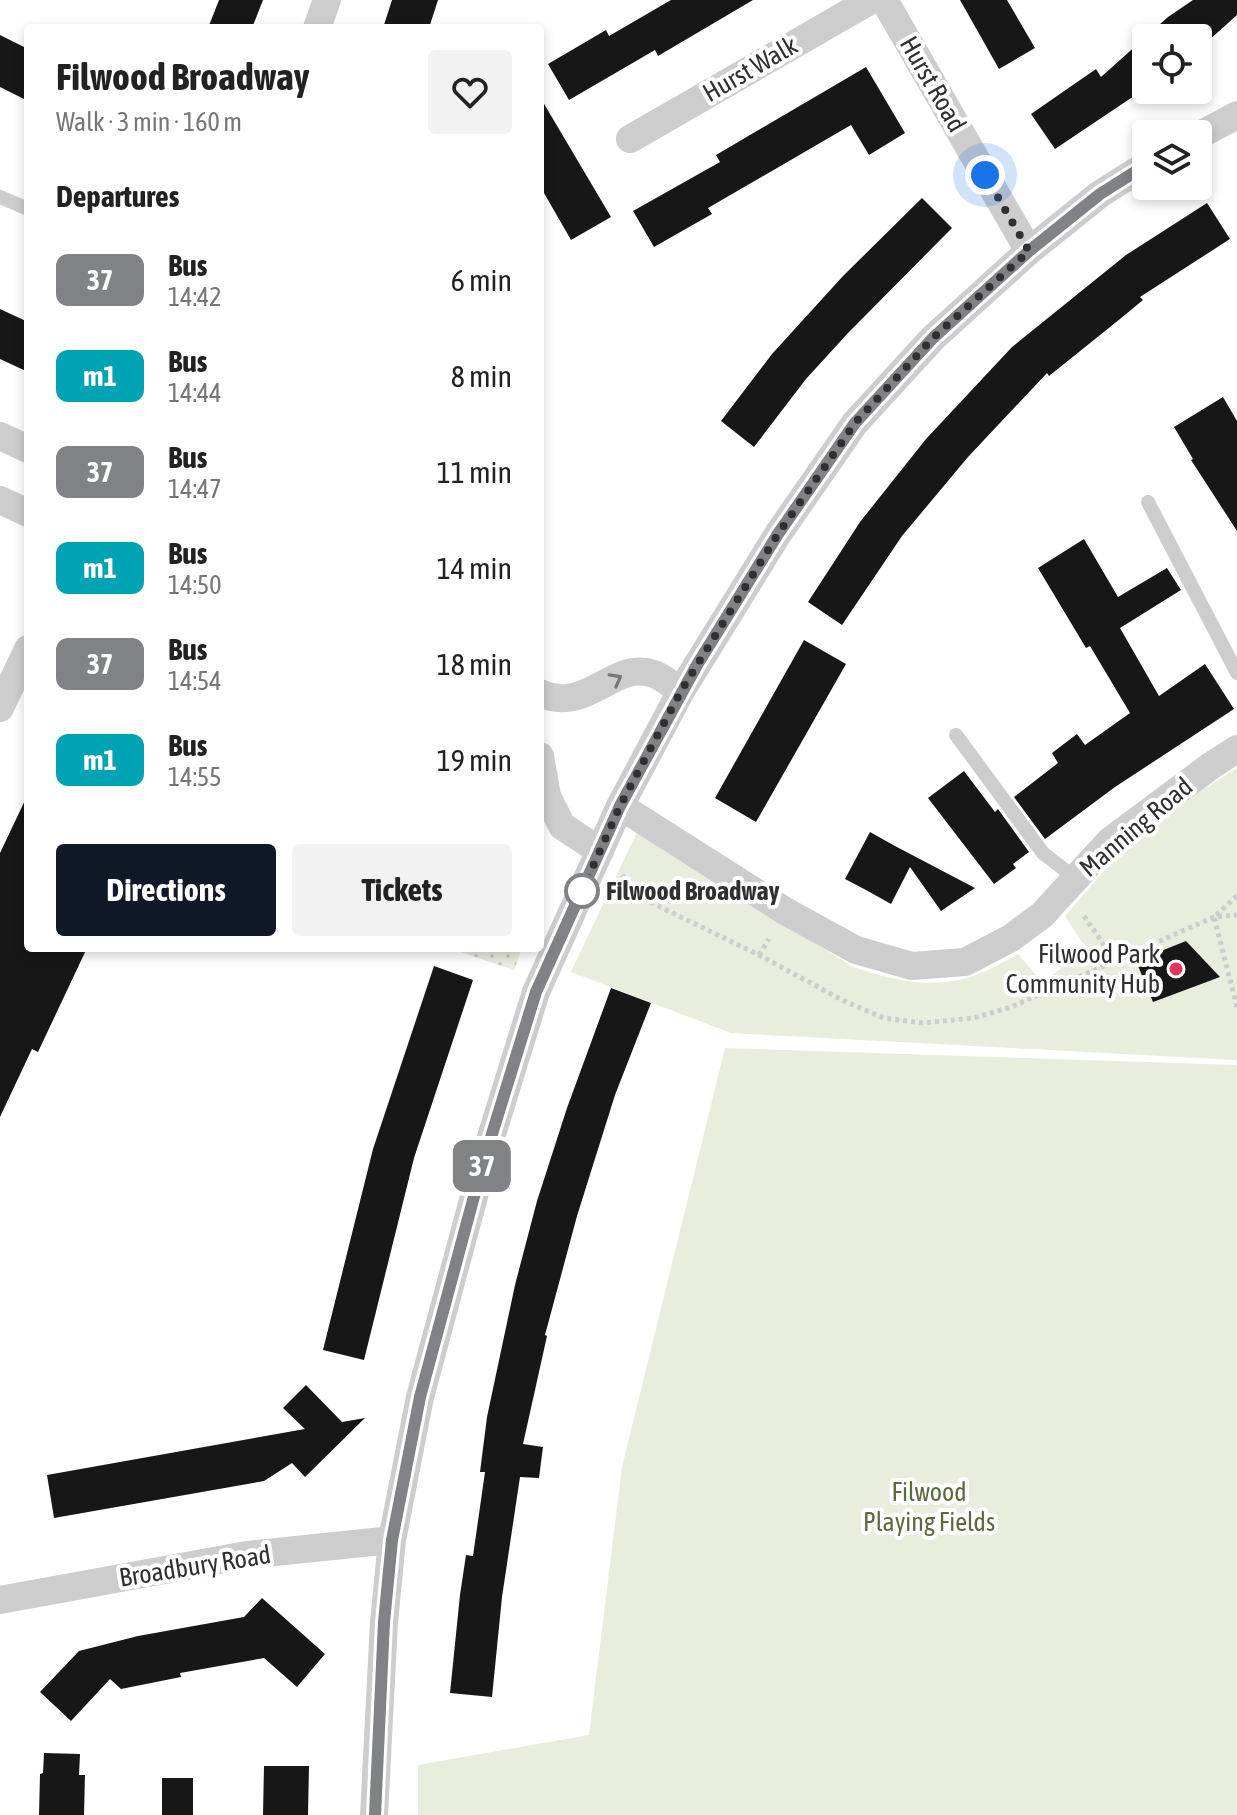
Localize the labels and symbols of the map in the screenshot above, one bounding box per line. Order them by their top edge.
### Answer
street label: Hurst Walk [697,30,803,108]
street label: Hurst Road [894,31,972,137]
your location [965,155,1005,195]
one-way arrow [608,673,622,688]
street label: Manning Road [1074,771,1198,883]
marker: Filwood Broadway [565,874,599,908]
place label: Filwood Broadway [606,876,780,906]
place label: Filwood Park Community Hub [1006,939,1160,999]
marker: Filwood Park Community Hub [1167,960,1185,978]
line badge: 37 [446,1140,518,1192]
park label: Filwood Playing Fields [863,1477,995,1537]
street label: Broadbury Road [117,1539,273,1593]

